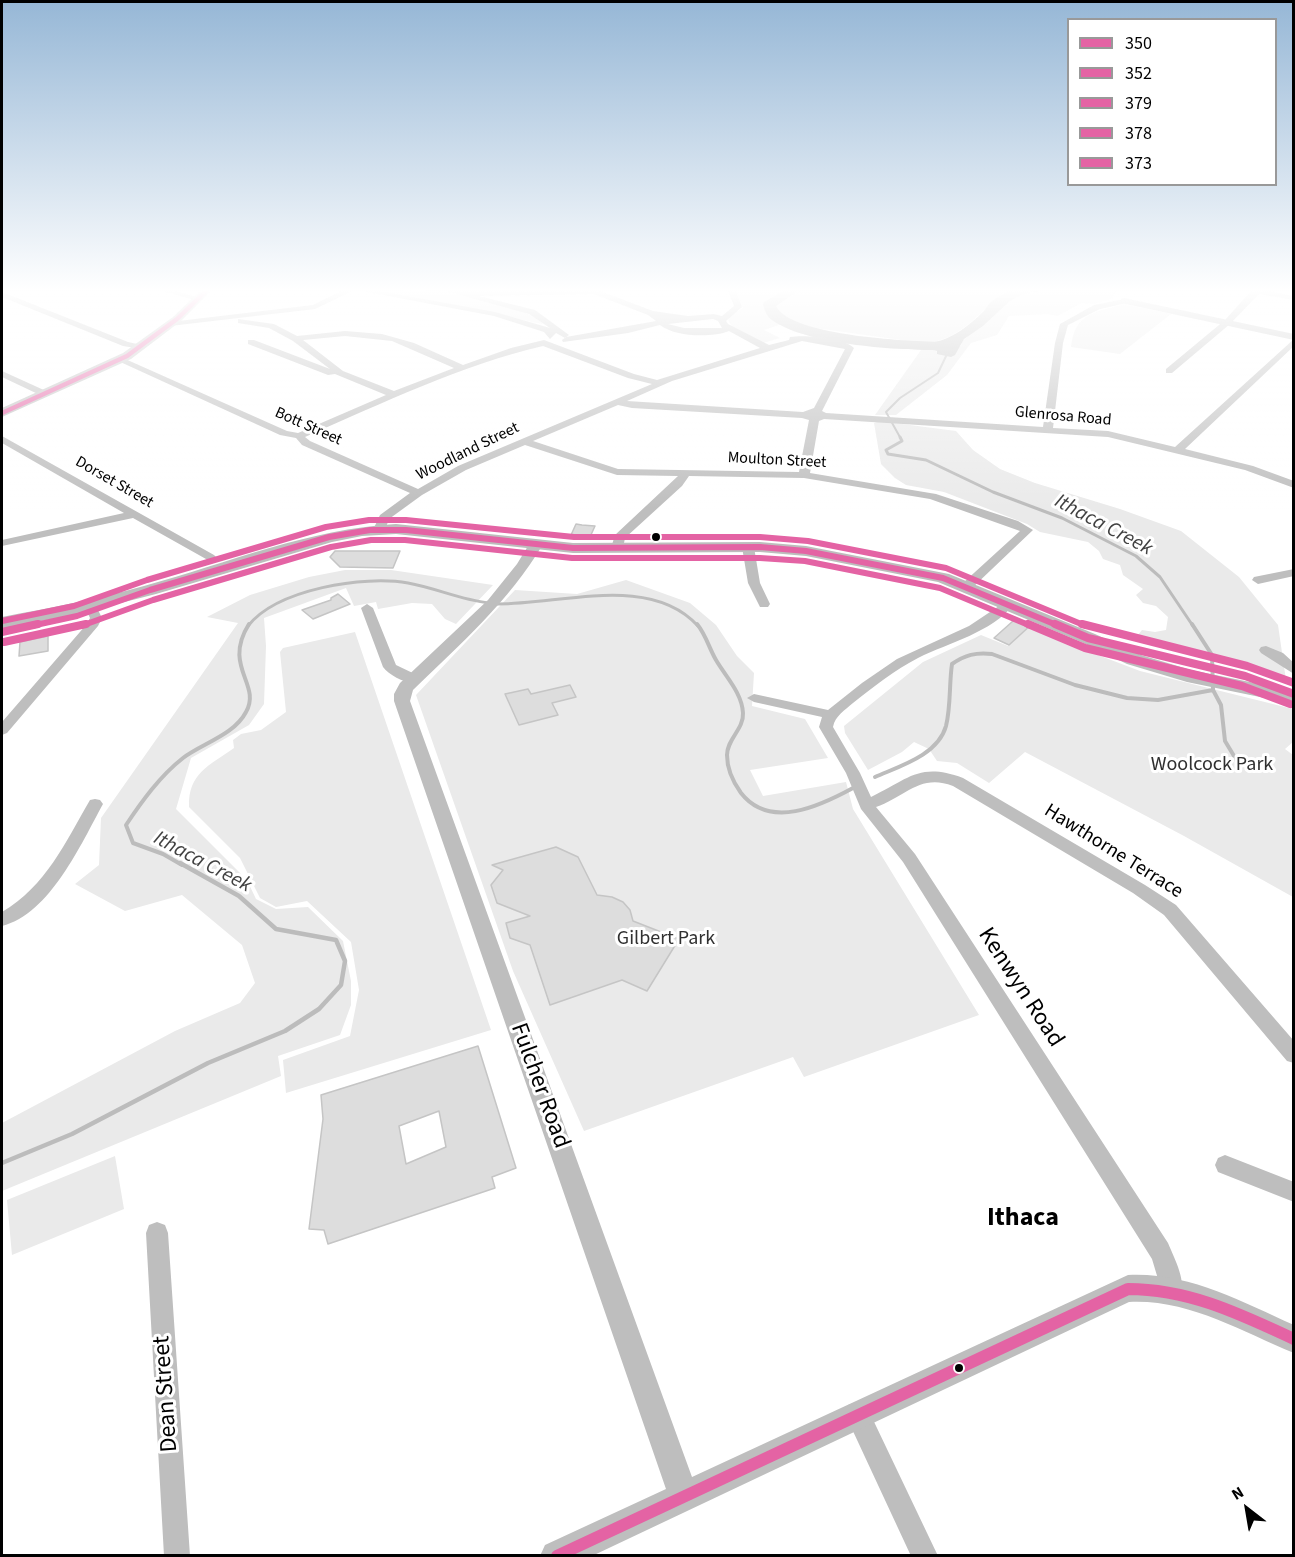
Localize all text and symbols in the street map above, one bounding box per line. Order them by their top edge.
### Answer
legend [1067,18,1277,186]
text: 350 [1125,31,1152,56]
text: 352 [1125,61,1152,86]
text: 379 [1125,91,1152,116]
text: 378 [1125,121,1152,146]
text: 373 [1125,151,1152,176]
street label: Glenrosa Road [1014,403,1112,431]
street label: Bott Street [271,404,345,450]
street label: Woodland Street [414,419,522,485]
street label: Moulton Street [727,449,827,473]
street label: Dorset Street [71,453,157,513]
water label: Ithaca Creek [1050,490,1156,562]
unlabelled marker [650,531,662,543]
park label: Woolcock Park [1151,754,1273,778]
street label: Hawthorne Terrace [1039,800,1187,904]
water label: Ithaca Creek [149,827,255,899]
street label: Kenwyn Road [971,923,1069,1053]
park label: Gilbert Park [617,928,715,952]
street label: Fulcher Road [503,1019,575,1153]
district label: Ithaca [987,1203,1059,1235]
street label: Dean Street [149,1335,185,1453]
unlabelled marker [953,1362,965,1374]
north arrow [1217,1479,1277,1539]
text: N [1227,1481,1248,1506]

